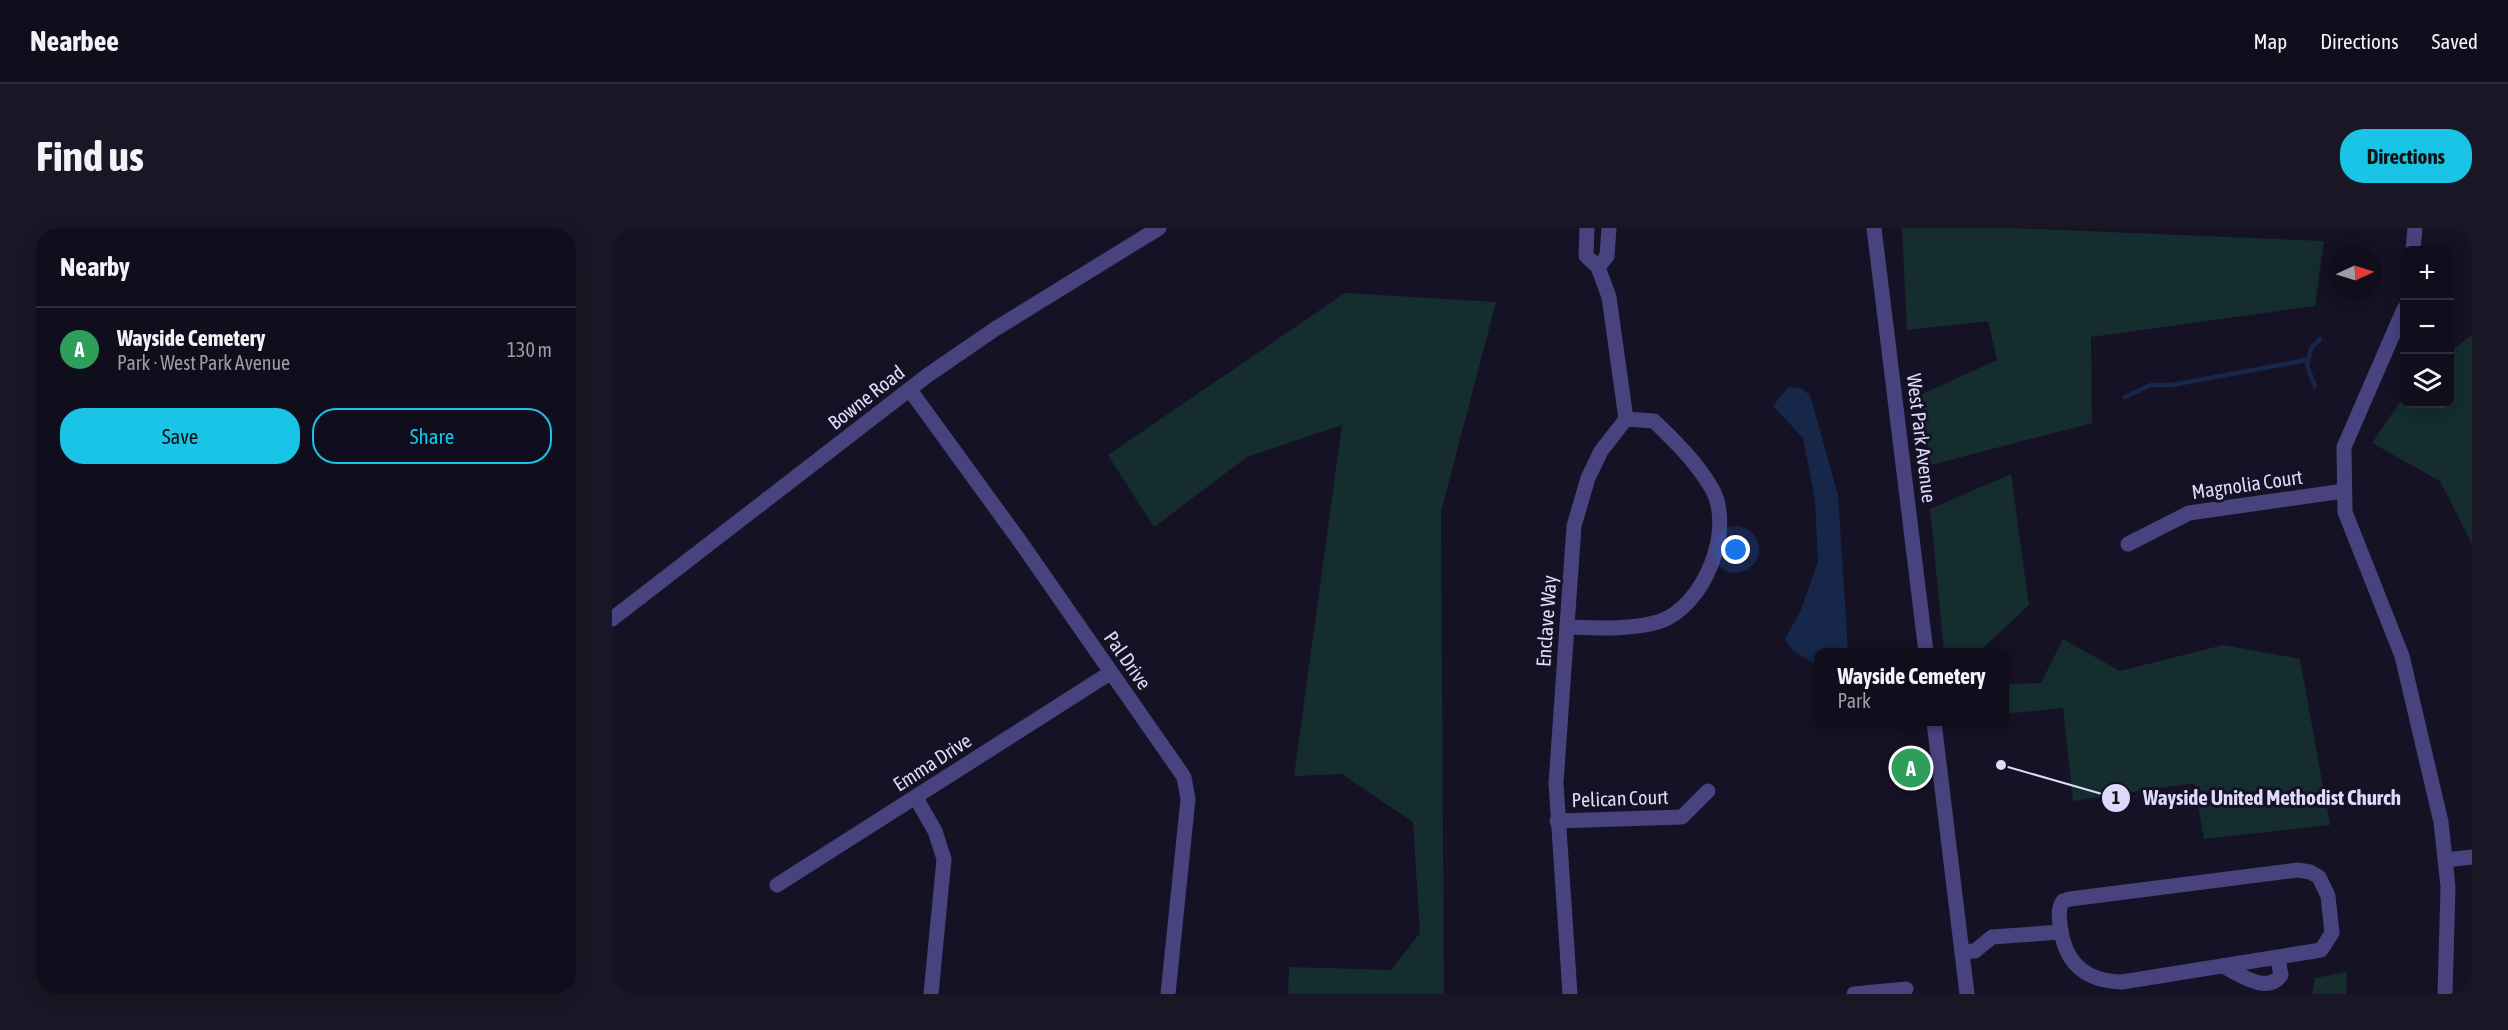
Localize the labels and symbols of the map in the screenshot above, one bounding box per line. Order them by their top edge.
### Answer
north arrow [2328,246,2382,300]
street label: Bowne Road [823,360,909,434]
street label: West Park Avenue [1903,372,1941,504]
street label: Magnolia Court [2190,465,2304,503]
your location [1721,535,1750,564]
street label: Enclave Way [1531,575,1561,667]
street label: Pal Drive [1100,627,1156,693]
street label: Emma Drive [889,728,975,796]
pin: A [1892,746,1930,790]
callout: Wayside United Methodist Church [2101,778,2412,817]
street label: Pelican Court [1571,785,1669,811]
text: Wayside United Methodist Church [2142,785,2401,809]
text: 1 [2112,787,2120,808]

